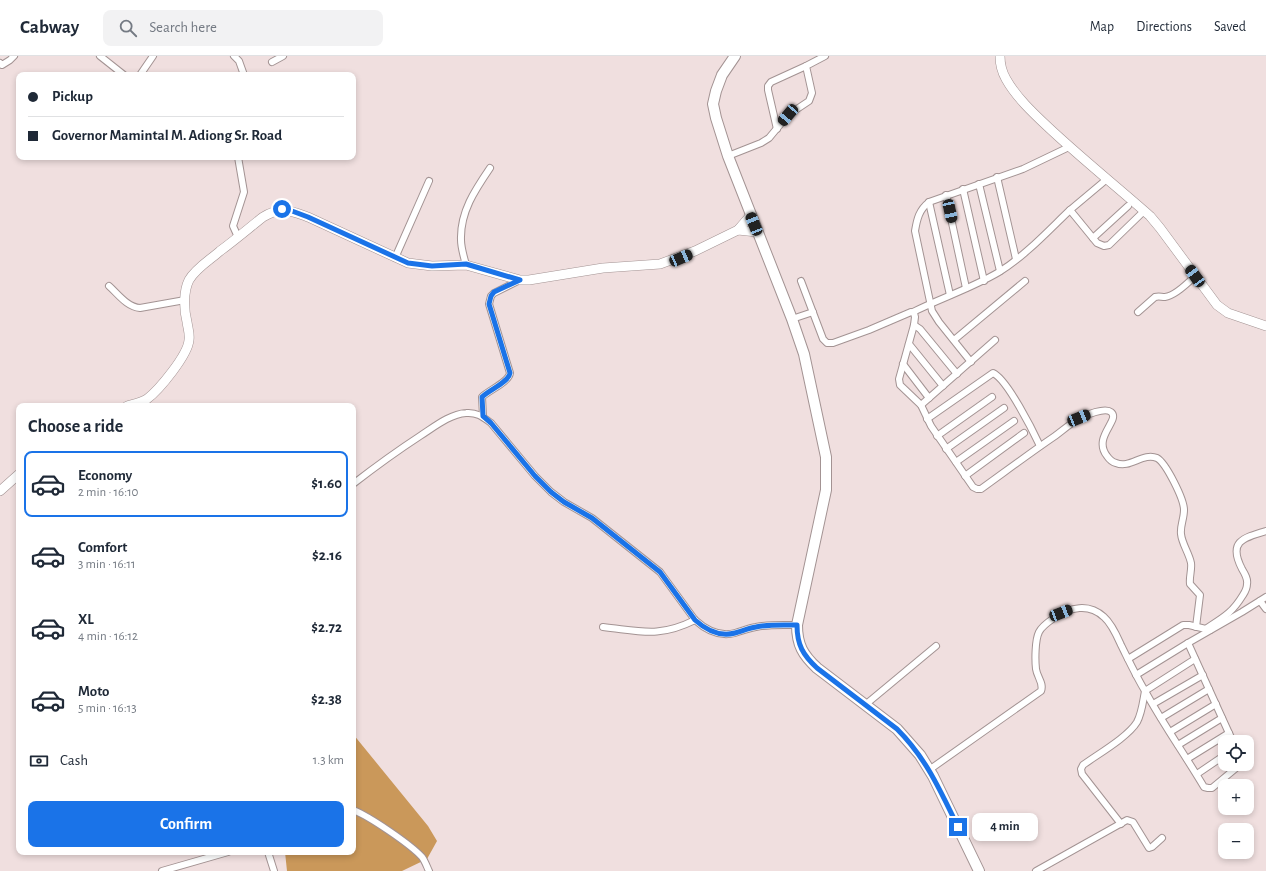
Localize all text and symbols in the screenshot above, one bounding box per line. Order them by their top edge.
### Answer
search box [103,10,383,46]
icon: search [117,17,139,39]
text: Cabway [20,18,79,37]
text: Search here [149,20,217,35]
text: Map [1090,20,1114,34]
text: Directions [1136,20,1192,34]
text: Saved [1214,20,1246,34]
text: Pickup [52,89,93,104]
car [776,102,800,128]
text: Governor Mamintal M. Adiong Sr. Road [52,128,282,143]
car [942,198,958,224]
route start [273,200,291,218]
car [744,211,764,237]
car [668,248,694,268]
car [1183,263,1207,289]
car [1066,408,1092,428]
text: Choose a ride [28,418,123,436]
icon: car [30,466,66,502]
text: Economy [78,468,132,483]
text: $1.60 [311,476,342,491]
text: 2 min · 16:10 [78,486,138,499]
icon: car [30,538,66,574]
text: Comfort [78,540,127,555]
text: $2.16 [312,548,342,563]
text: 3 min · 16:11 [78,558,136,571]
car [1048,603,1074,623]
icon: car [30,610,66,646]
text: XL [78,612,94,627]
text: $2.72 [311,620,342,635]
text: 4 min · 16:12 [78,630,138,643]
icon: car [30,682,66,718]
text: Moto [78,684,110,699]
text: $2.38 [311,692,342,707]
text: 5 min · 16:13 [78,702,137,715]
map controls [1218,735,1254,859]
button: locate [1218,735,1254,771]
icon: cash [28,750,50,772]
text: Cash [60,753,88,768]
text: 1.3 km [313,754,344,767]
button: + [1218,779,1254,815]
button: Confirm [28,801,344,847]
callout: 4 min [972,813,1038,841]
route end [949,818,967,836]
text: 4 min [990,820,1020,833]
button: − [1218,823,1254,859]

